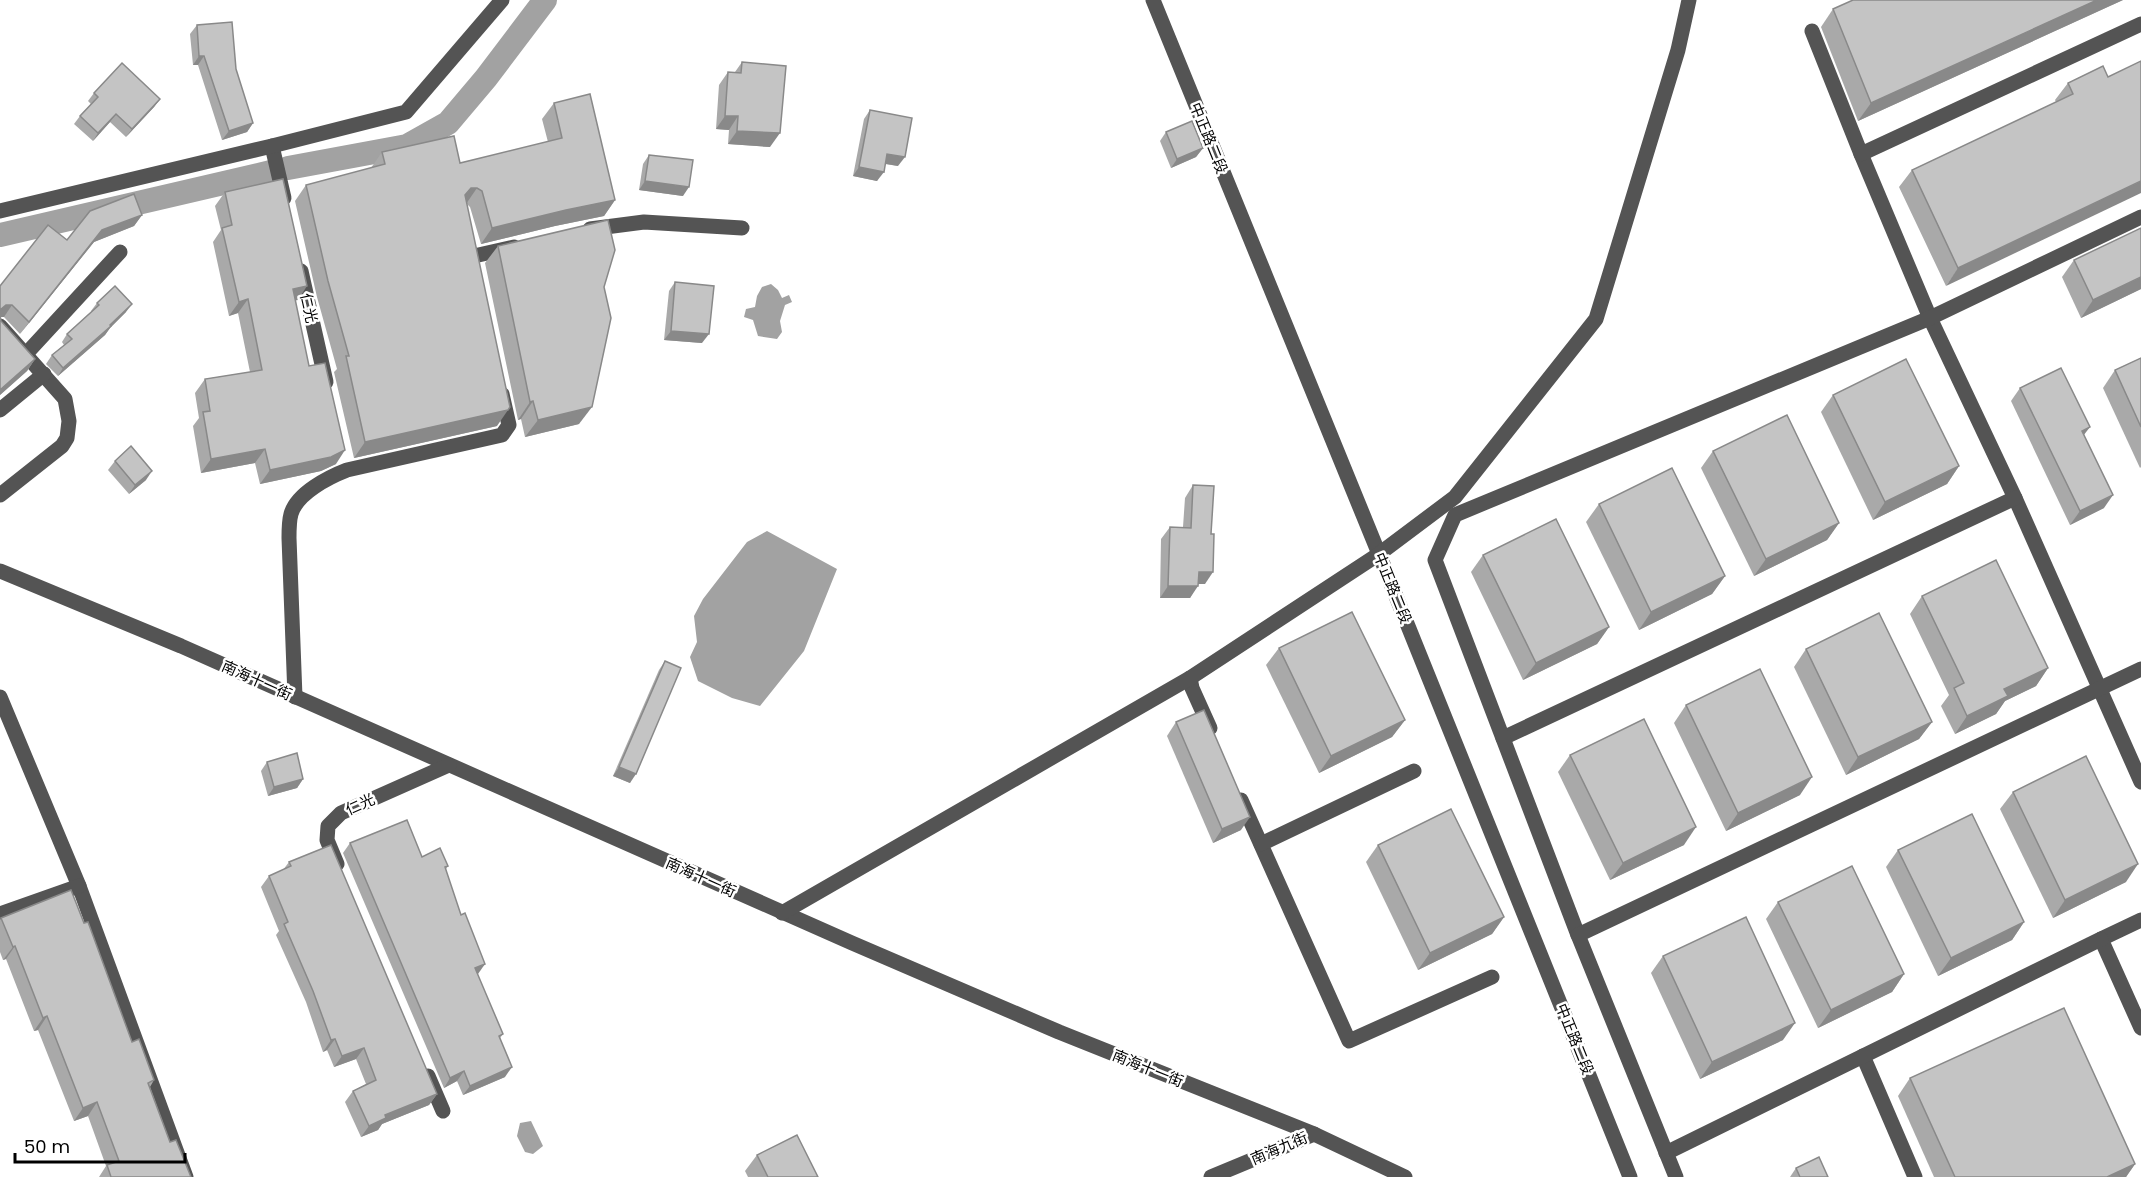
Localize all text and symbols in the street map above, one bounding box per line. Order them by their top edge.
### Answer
street label: 中正路二段 [1185,99,1233,177]
street label: 仁光 [295,291,323,325]
street label: 中正路二段 [1369,549,1417,627]
street label: 南海十一街 [218,655,296,705]
street label: 仁光 [342,788,378,820]
street label: 南海十一街 [662,852,740,902]
street label: 中正路二段 [1551,1000,1599,1078]
street label: 南海十一街 [1109,1044,1187,1092]
scale bar [15,1126,184,1164]
street label: 南海九街 [1247,1127,1311,1169]
text: 50 m [24,1134,70,1159]

